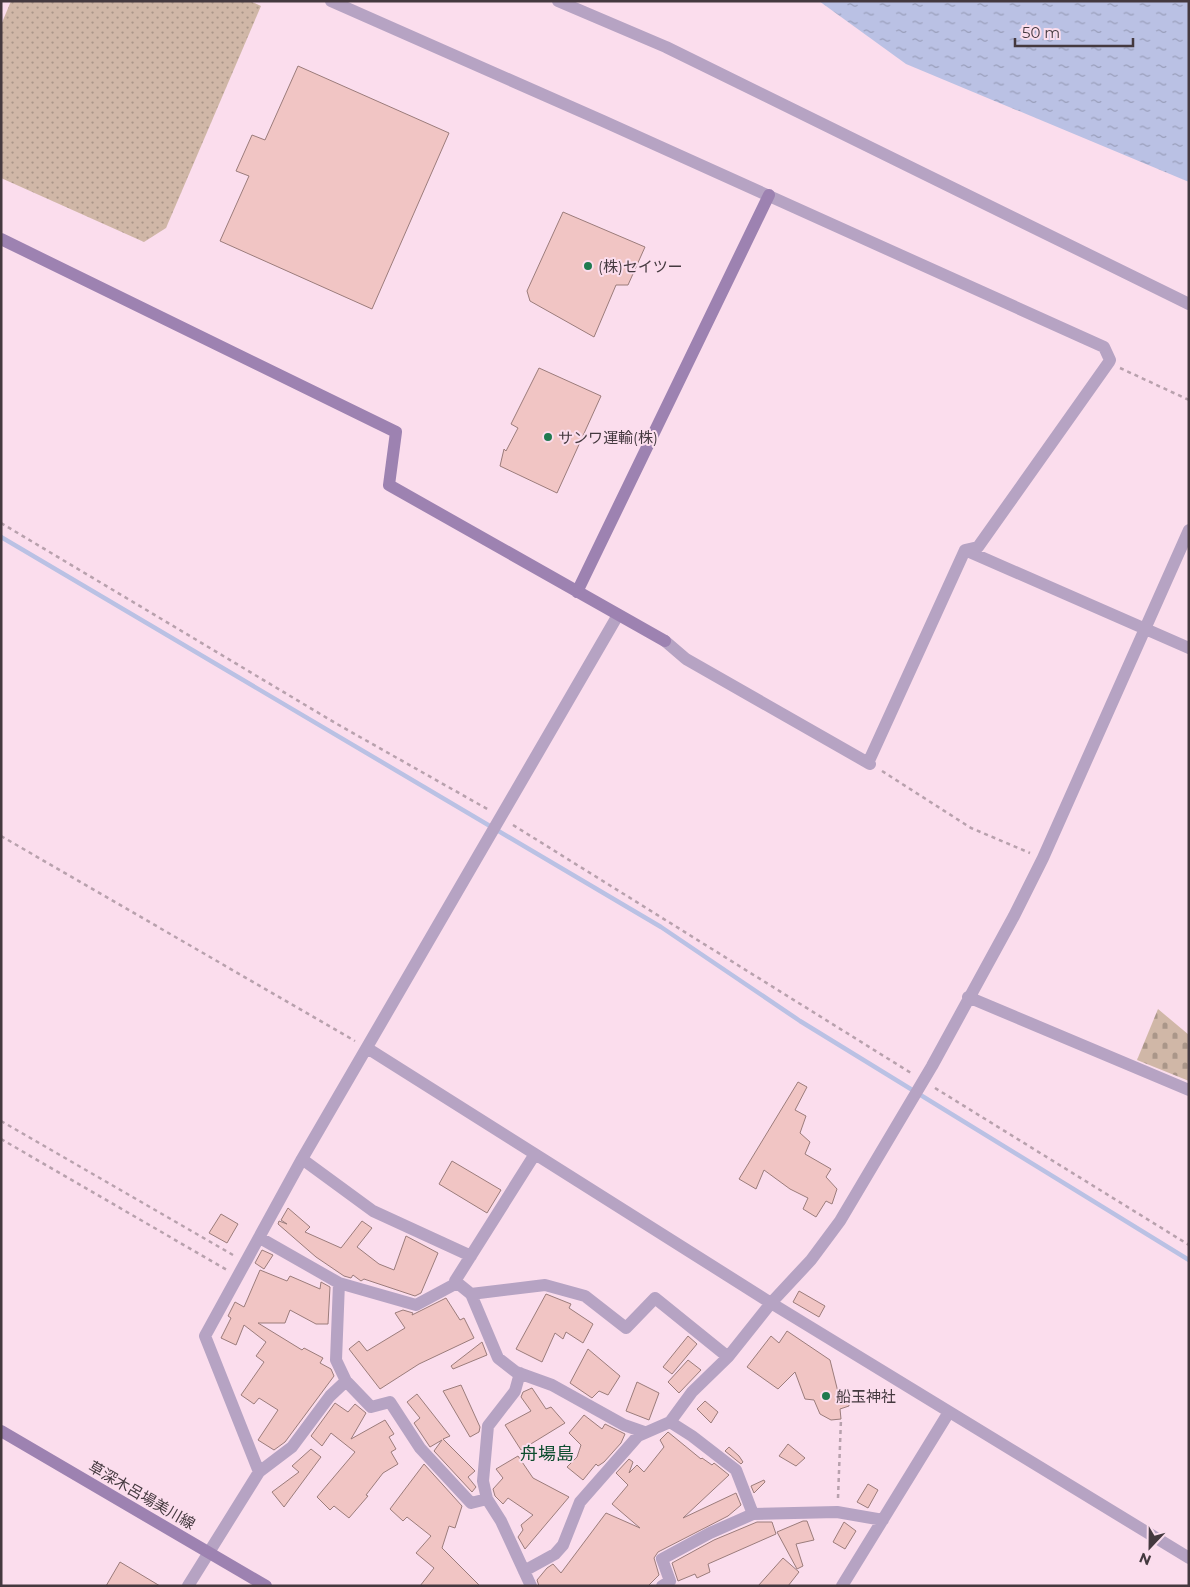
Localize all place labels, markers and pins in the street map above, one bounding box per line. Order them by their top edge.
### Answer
place label: (株)セイツー [598,257,683,276]
marker: (株)セイツー [582,260,594,272]
place label: サンワ運輸(株) [558,428,658,447]
marker: サンワ運輸(株) [542,431,554,443]
place label: 船玉神社 [836,1387,896,1406]
marker: 船玉神社 [820,1390,832,1402]

